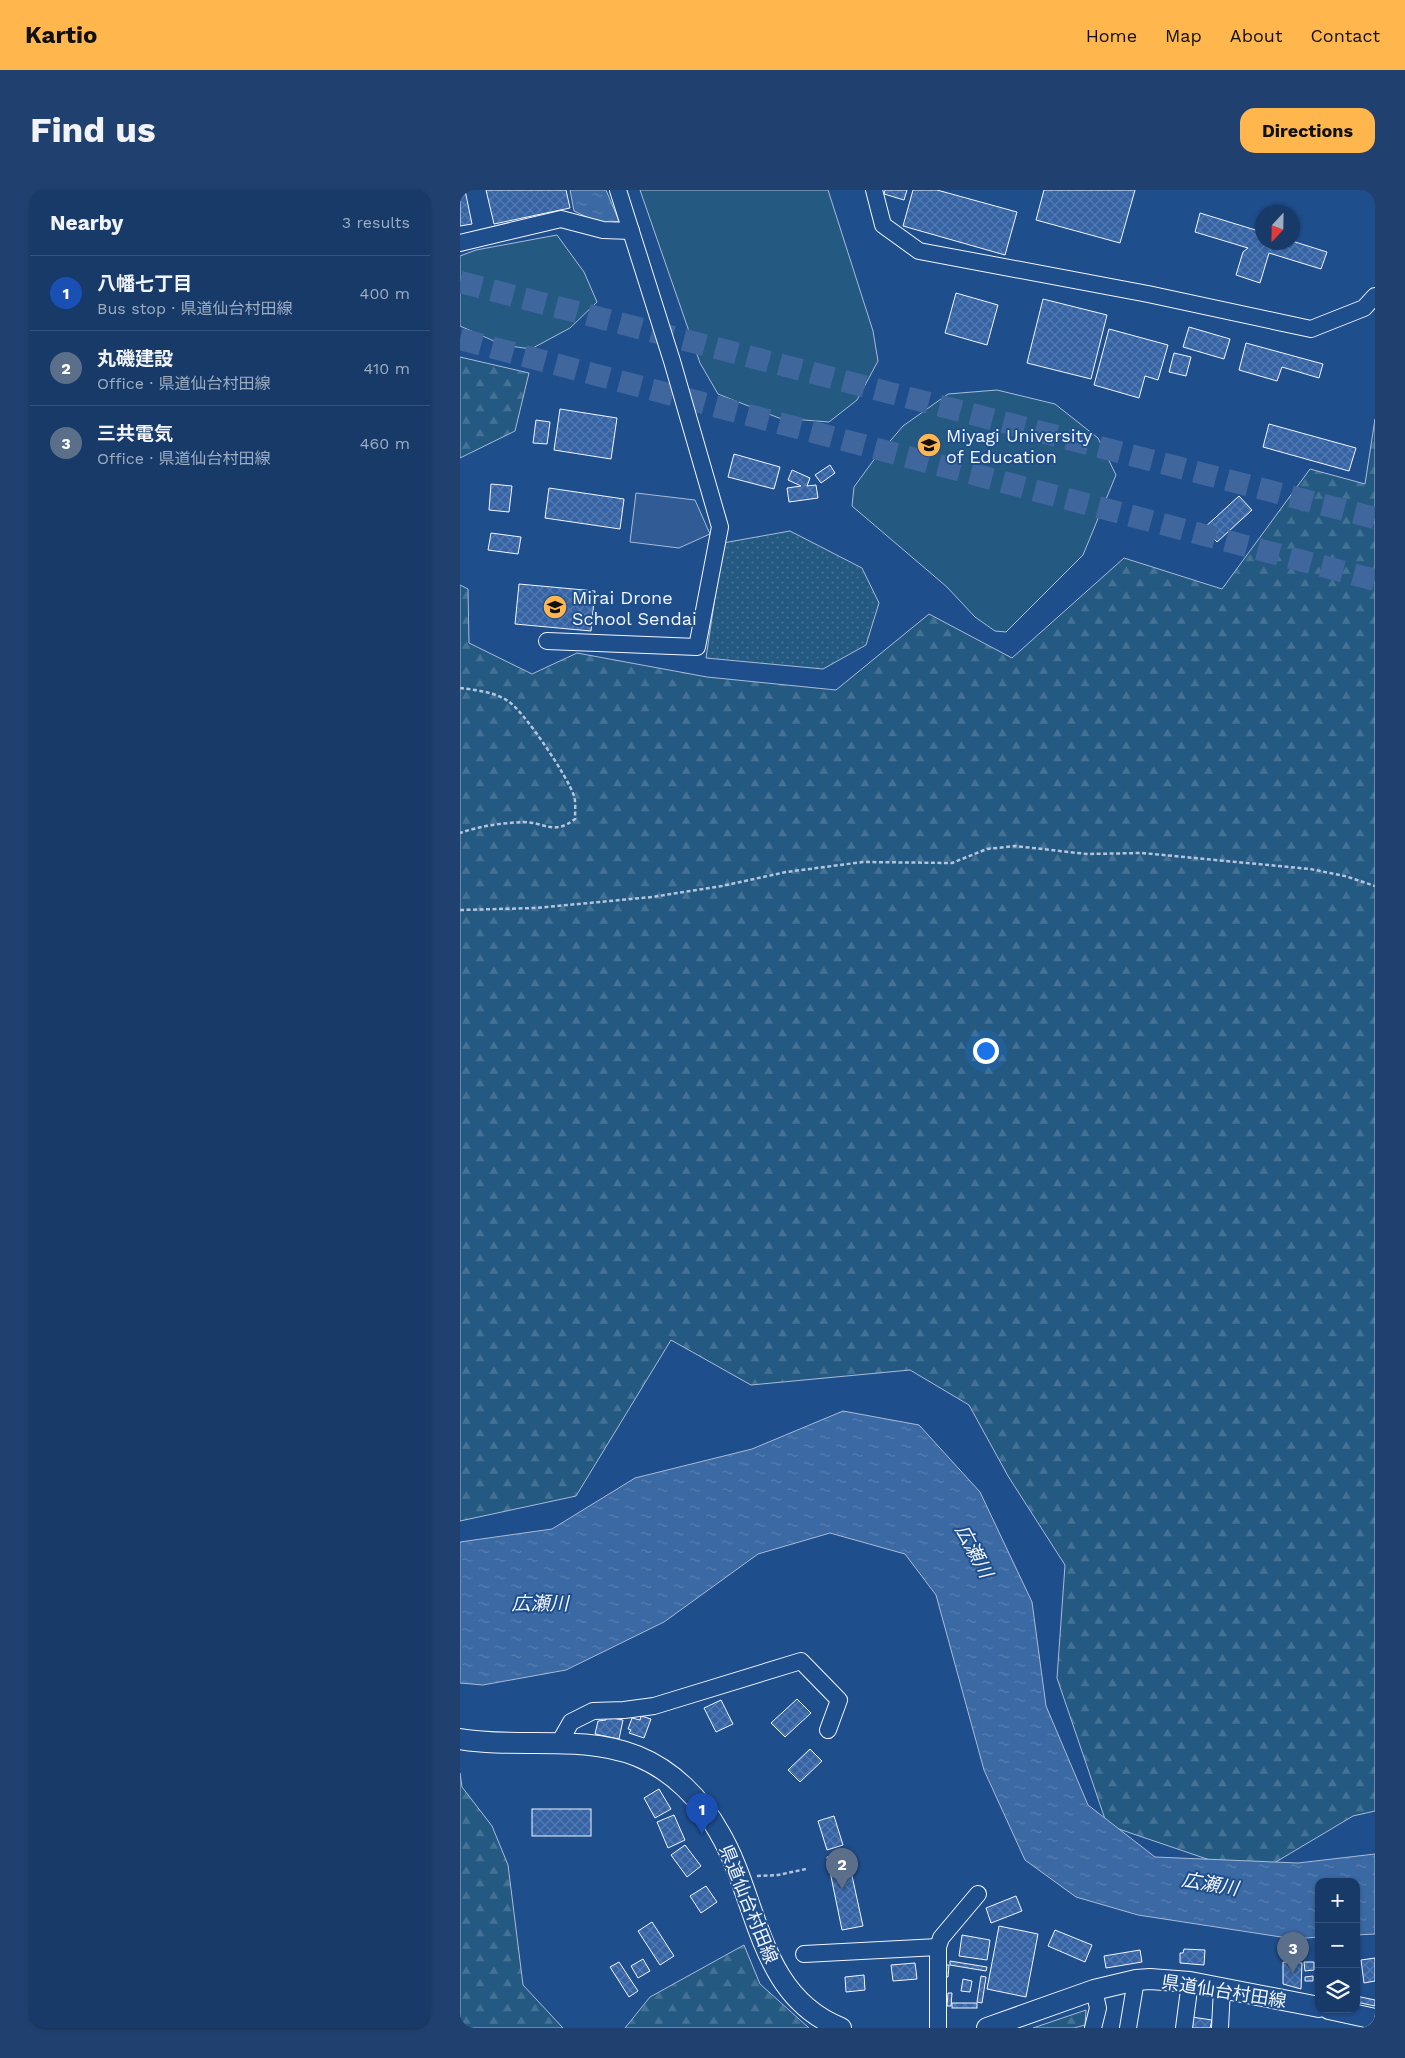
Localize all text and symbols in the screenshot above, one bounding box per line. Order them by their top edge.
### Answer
text: Kartio [25,21,97,49]
text: Home [1086,25,1137,46]
text: Map [1165,25,1202,46]
text: About [1230,25,1282,46]
text: Contact [1310,25,1380,46]
button: Directions [1240,108,1375,153]
text: Find us [30,109,156,151]
north arrow [1255,205,1300,250]
text: Nearby [50,210,123,235]
text: 3 results [342,213,410,232]
text: 八幡七丁目 [97,272,192,295]
text: 1 [63,284,69,303]
text: 400 m [360,284,410,303]
text: Bus stop · 県道仙台村田線 [97,299,293,318]
text: 丸磯建設 [97,347,173,370]
text: 2 [61,359,71,378]
text: 410 m [364,359,410,378]
text: Office · 県道仙台村田線 [97,374,271,393]
text: 三共電気 [97,422,173,445]
place label: Miyagi University of Education [946,425,1093,467]
school or university icon: Miyagi University of Education [916,432,942,458]
text: 3 [61,434,71,453]
text: 460 m [360,434,410,453]
text: Office · 県道仙台村田線 [97,449,271,468]
place label: Mirai Drone School Sendai [572,587,697,629]
school or university icon: Mirai Drone School Sendai [542,594,568,620]
your location [973,1038,999,1064]
water label: 広瀬川 [950,1520,998,1583]
water label: 広瀬川 [511,1592,570,1615]
pin: 1 [686,1793,718,1834]
street label: 県道仙台村田線 [716,1842,782,1966]
pin: 2 [826,1848,858,1889]
water label: 広瀬川 [1180,1868,1242,1901]
map controls [1315,1878,1360,2013]
button: + [1315,1878,1360,1923]
button: − [1315,1923,1360,1968]
pin: 3 [1277,1932,1309,1973]
button: layers [1315,1968,1360,2013]
street label: 県道仙台村田線 [1160,1971,1288,2011]

